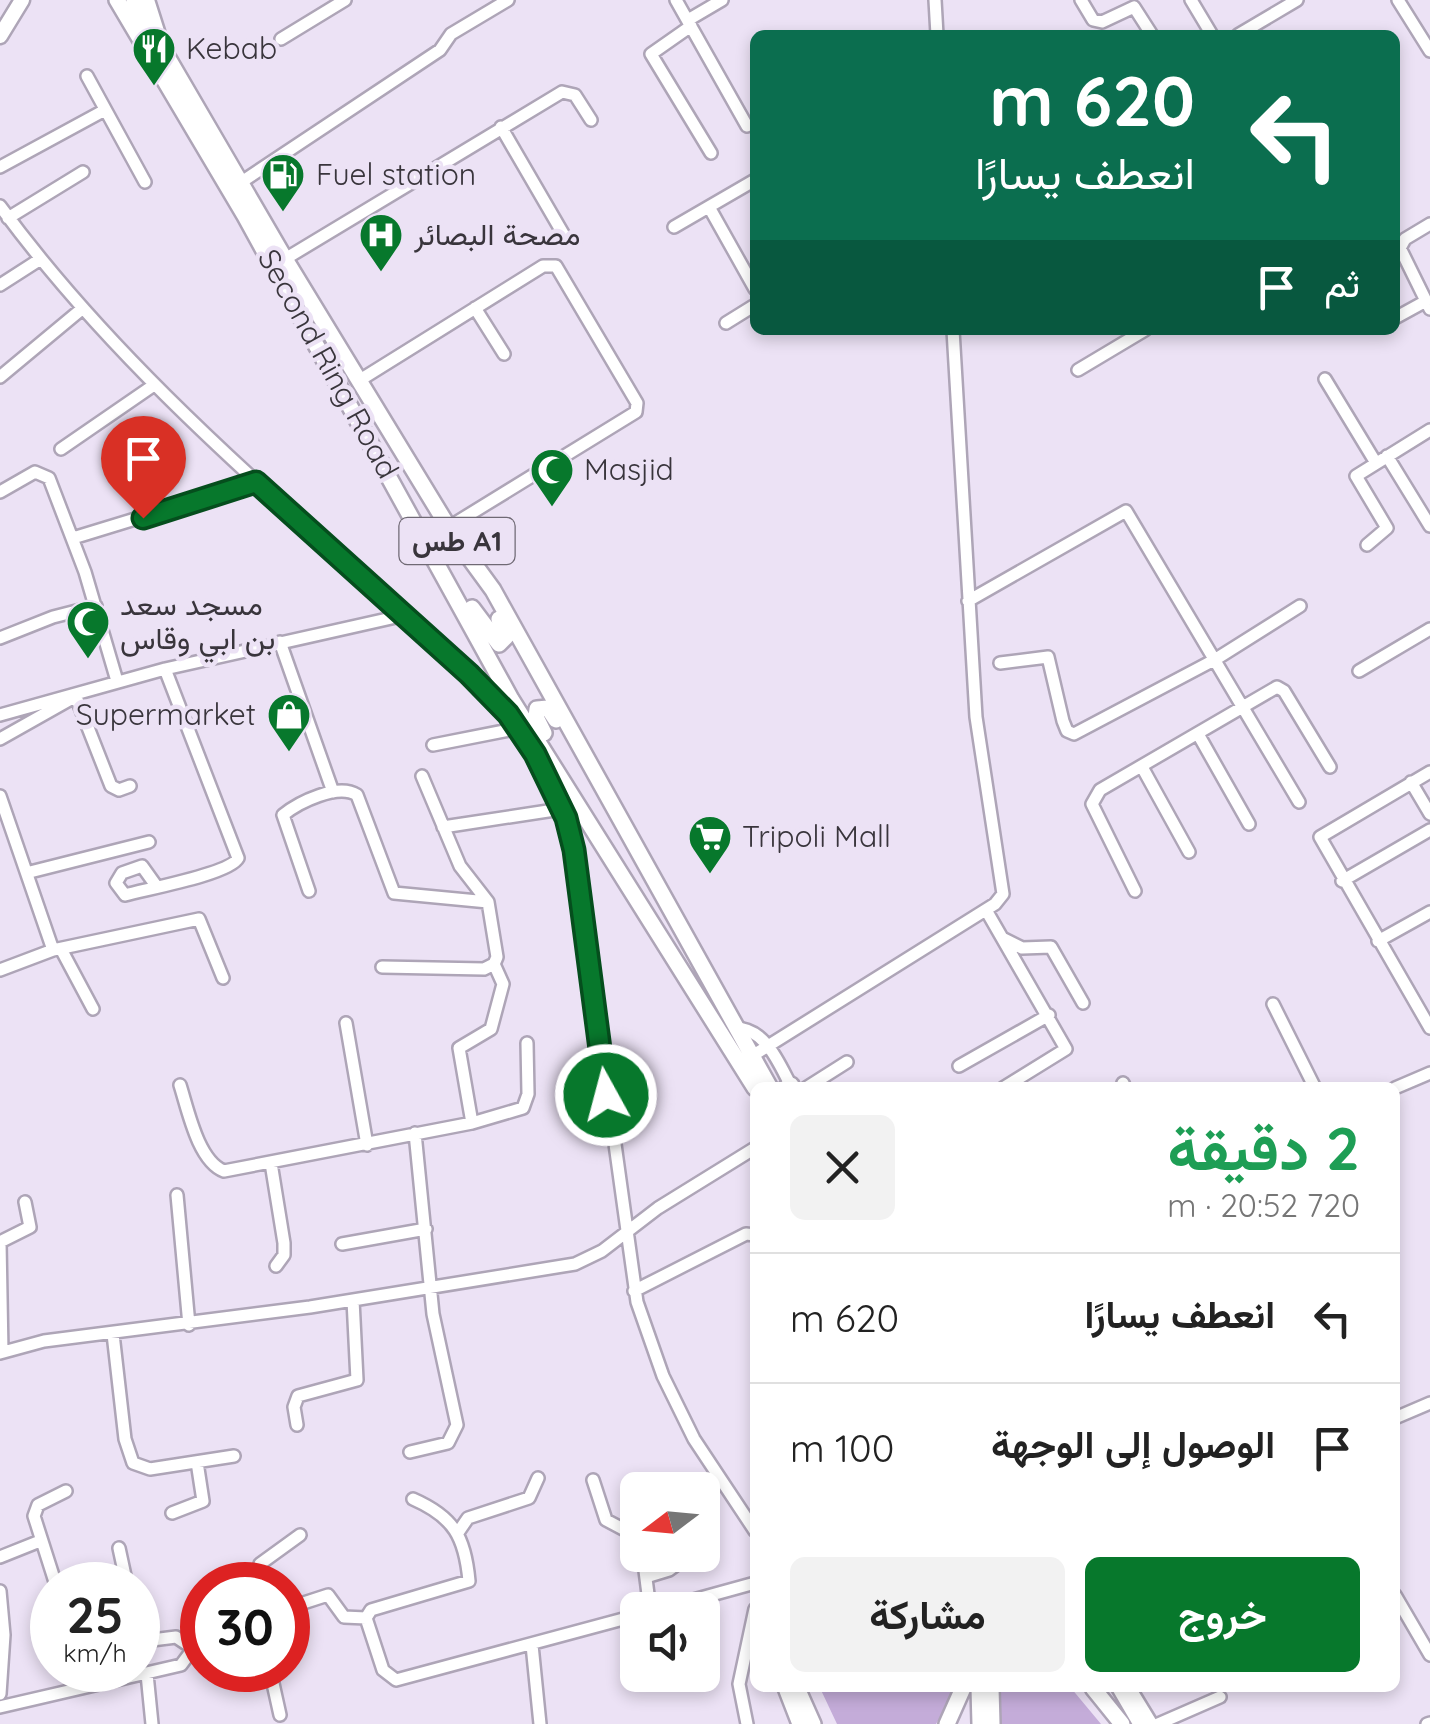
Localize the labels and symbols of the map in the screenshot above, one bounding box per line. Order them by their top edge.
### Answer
restaurant icon: Kebab [131,26,177,87]
place label: Kebab [186,29,277,67]
fuel station icon: Fuel station [260,152,306,213]
place label: Fuel station [316,155,476,193]
hospital icon: مصحة البصائر [358,212,404,273]
place label: مصحة البصائر [413,215,580,253]
street label: Second Ring Road [250,242,408,485]
pin [101,416,186,519]
mosque icon: Masjid [529,447,575,508]
place label: Masjid [584,450,674,488]
road number: طس A1 [400,518,514,564]
place label: مسجد سعد بن ابي وقاس [120,585,275,663]
mosque icon: مسجد سعد بن ابي وقاس [65,599,111,660]
shop icon: Supermarket [266,692,312,753]
place label: Supermarket [76,695,256,733]
supermarket icon: Tripoli Mall [687,814,733,875]
place label: Tripoli Mall [742,817,891,855]
position arrow [554,1043,658,1147]
north arrow [620,1472,720,1572]
speed limit sign: 30 [180,1562,310,1692]

